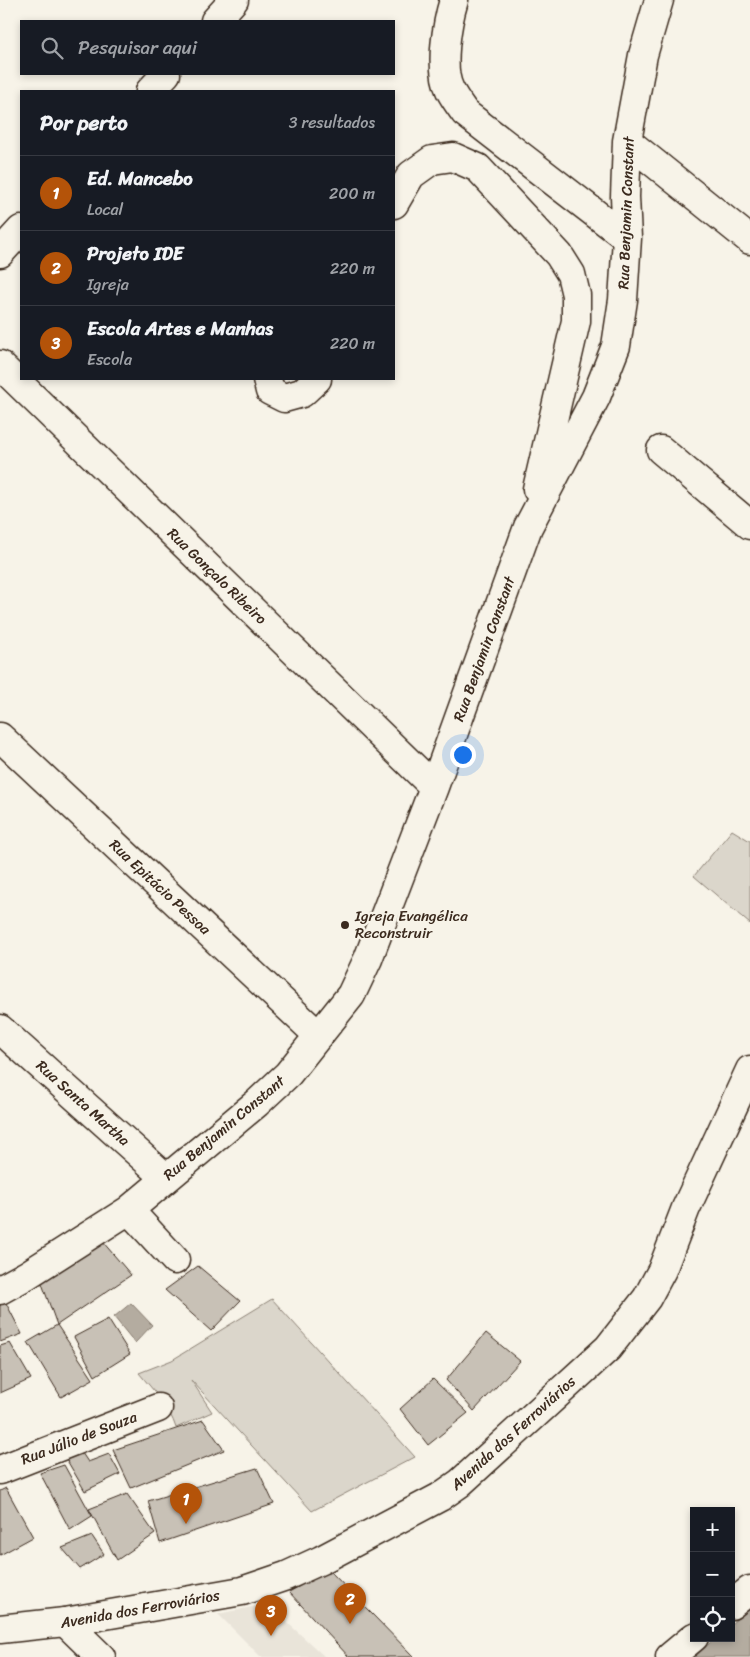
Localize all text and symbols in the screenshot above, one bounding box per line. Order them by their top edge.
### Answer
search box [20,20,395,75]
text: Pesquisar aqui [78,31,197,64]
icon: search [38,34,66,62]
text: Por perto [40,104,128,142]
text: 3 resultados [289,108,375,137]
street label: Rua Benjamin Constant [610,135,642,290]
text: Ed. Mancebo [87,162,193,195]
text: 1 [53,179,59,208]
text: 200 m [329,179,375,208]
text: Local [87,195,123,224]
text: Projeto IDE [87,237,183,270]
text: 2 [51,254,61,283]
text: 220 m [330,254,375,283]
text: Igreja [87,270,129,299]
text: Escola Artes e Manhas [87,312,273,345]
text: 3 [52,329,60,358]
text: 220 m [330,329,375,358]
text: Escola [87,345,132,374]
street label: Rua Gonçalo Ribeiro [161,521,274,631]
street label: Rua Benjamin Constant [446,572,523,725]
your location [450,742,476,768]
street label: Rua Epitácio Pessoa [103,833,217,942]
place label: Igreja Evangélica Reconstruir [354,903,468,946]
marker: Igreja Evangélica Reconstruir [339,919,351,931]
street label: Rua Santa Martha [30,1053,136,1153]
street label: Rua Benjamin Constant [157,1068,292,1187]
street label: Avenida dos Ferroviários [444,1369,582,1497]
street label: Rua Júlio de Souza [17,1404,141,1472]
pin: 1 [170,1483,202,1524]
map controls [690,1507,735,1642]
button: + [690,1507,735,1552]
button: − [690,1552,735,1597]
street label: Avenida dos Ferroviários [57,1582,222,1636]
pin: 2 [334,1583,366,1624]
pin: 3 [255,1595,287,1636]
button: locate [690,1597,735,1642]

